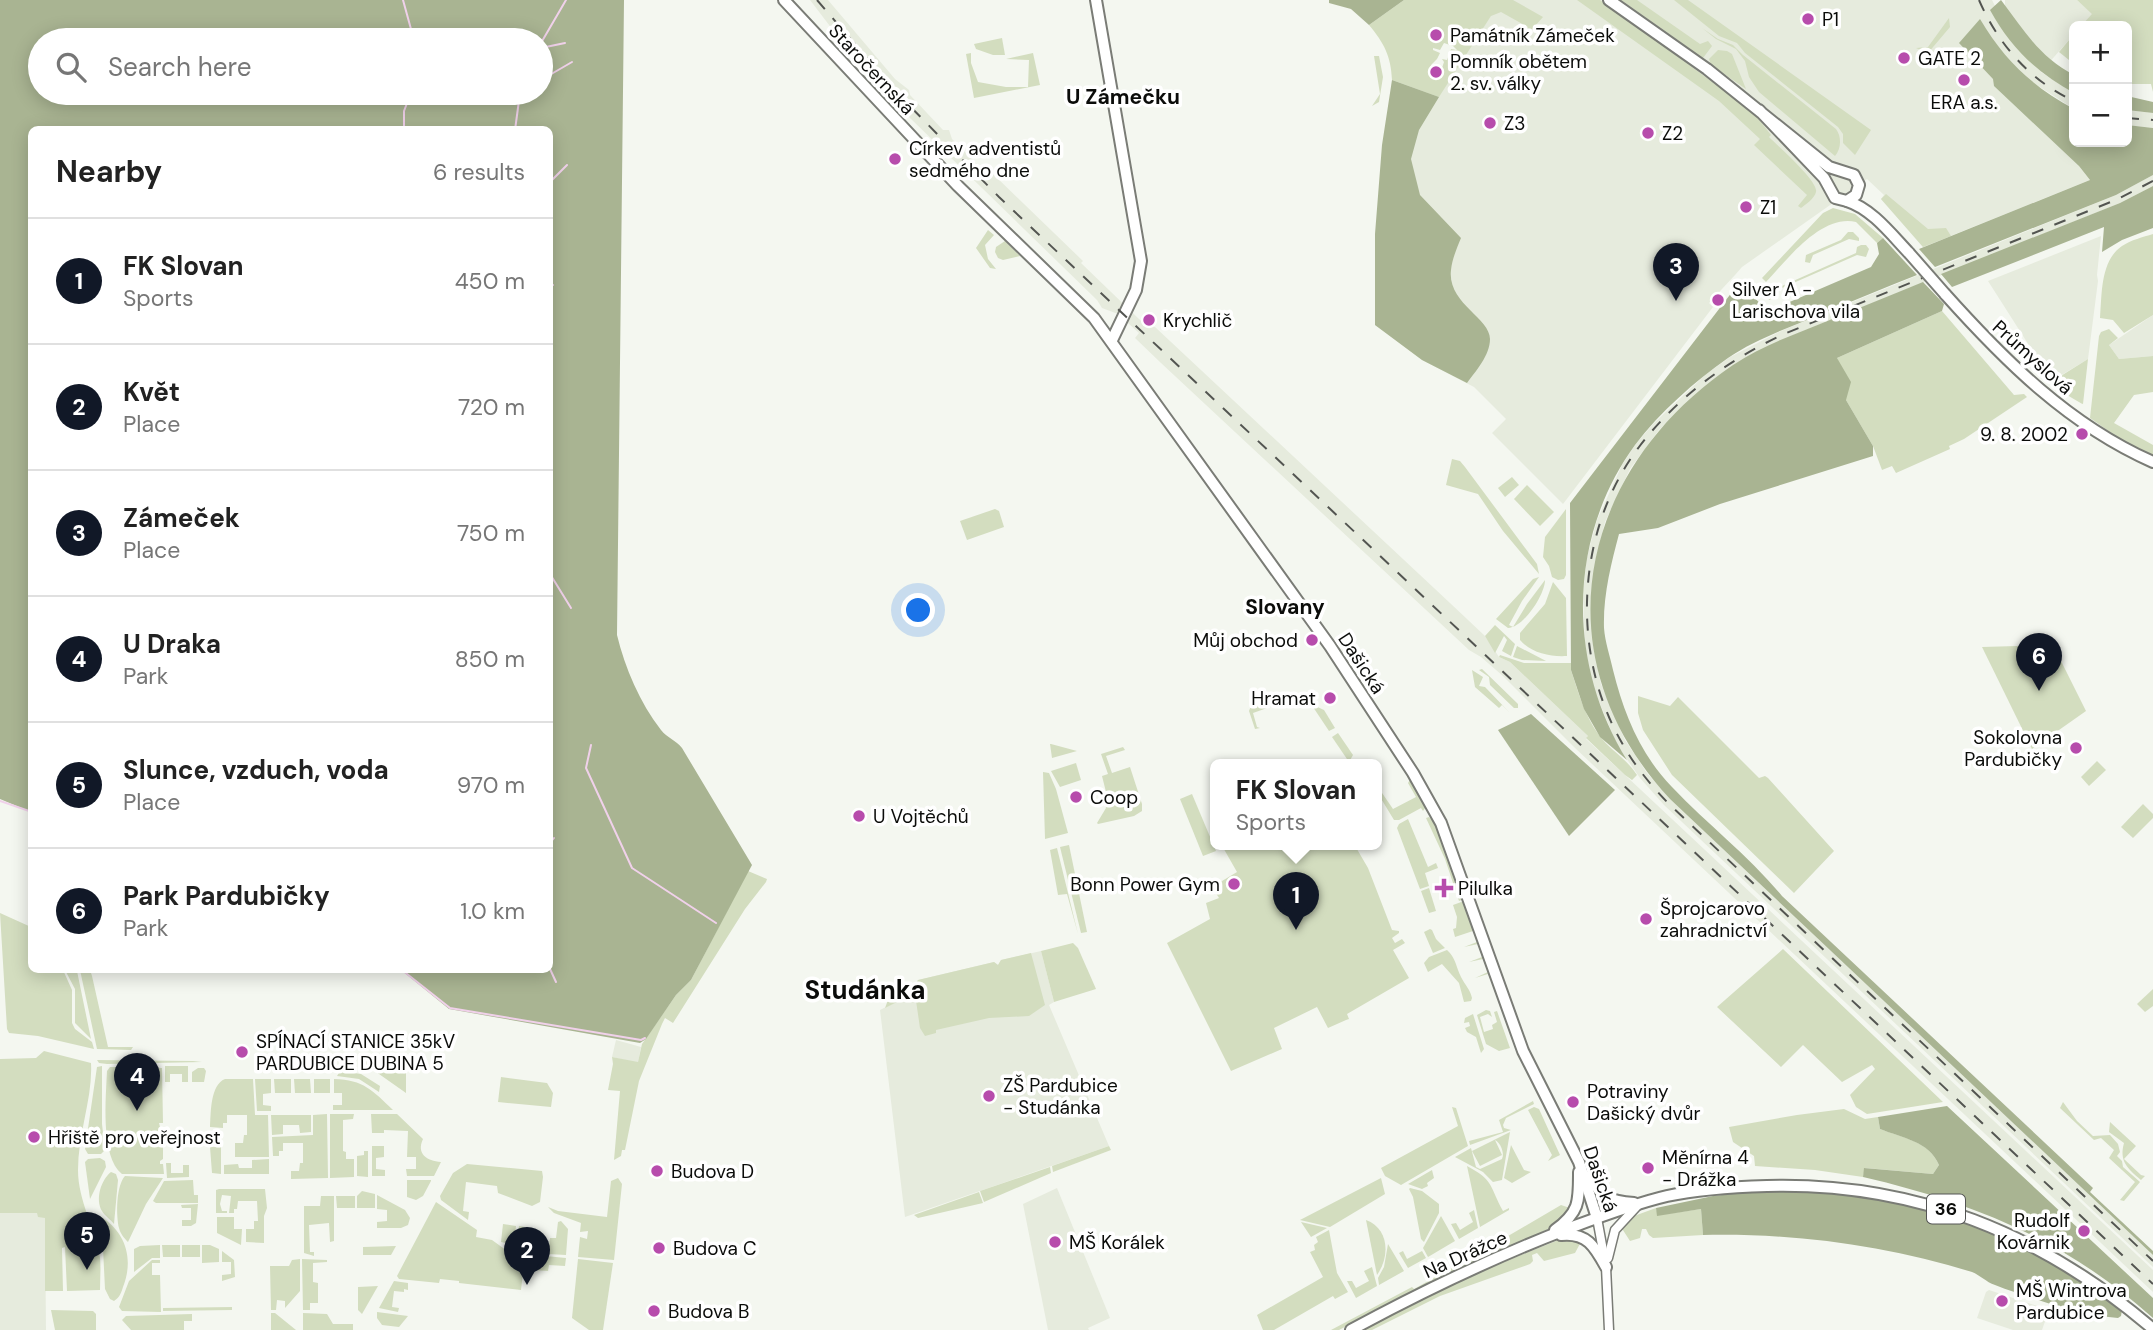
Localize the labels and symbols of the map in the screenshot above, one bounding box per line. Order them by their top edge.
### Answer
place label: P1 [1822,7,1839,32]
marker: P1 [1800,11,1816,27]
street label: Staročernská [823,19,920,120]
place label: Památník Zámeček [1450,23,1615,48]
marker: Památník Zámeček [1428,27,1444,43]
place label: GATE 2 [1918,46,1981,71]
place label: Pomník obětem 2. sv. války [1450,49,1587,96]
marker: GATE 2 [1896,50,1912,66]
marker: Pomník obětem 2. sv. války [1428,64,1444,80]
marker: ERA a.s. [1956,72,1972,88]
district label: U Zámečku [1066,83,1180,111]
place label: ERA a.s. [1930,90,1998,115]
place label: Z3 [1504,111,1526,136]
marker: Z3 [1482,115,1498,131]
place label: Z2 [1662,121,1683,146]
marker: Z2 [1640,125,1656,141]
place label: Církev adventistů sedmého dne [909,136,1061,183]
marker: Církev adventistů sedmého dne [887,151,903,167]
place label: Z1 [1760,195,1776,220]
marker: Z1 [1738,199,1754,215]
pin: 3 [1653,243,1699,301]
place label: Silver A - Larischova vila [1732,277,1860,324]
marker: Silver A - Larischova vila [1710,292,1726,308]
place label: Krychlič [1163,308,1232,333]
marker: Krychlič [1141,312,1157,328]
street label: Průmyslová [1987,315,2078,400]
place label: 9. 8. 2002 [1980,422,2068,447]
marker: 9. 8. 2002 [2074,426,2090,442]
your location [901,593,935,627]
district label: Slovany [1245,593,1325,621]
place label: Můj obchod [1193,628,1298,653]
street label: Dašická [1333,628,1391,699]
marker: Můj obchod [1304,632,1320,648]
pin: 6 [2016,633,2062,691]
place label: Hramat [1251,686,1316,711]
marker: Hramat [1322,690,1338,706]
place label: Sokolovna Pardubičky [1964,725,2062,772]
marker: Sokolovna Pardubičky [2068,740,2084,756]
place label: Coop [1090,785,1138,810]
marker: Coop [1068,789,1084,805]
place label: U Vojtěchů [873,804,969,829]
marker: U Vojtěchů [851,808,867,824]
place label: Bonn Power Gym [1070,872,1220,897]
pin: 1 [1273,872,1319,930]
marker: Bonn Power Gym [1226,876,1242,892]
place label: Pilulka [1458,876,1513,901]
marker: Pilulka [1436,880,1452,896]
place label: Šprojcarovo zahradnictví [1660,896,1768,943]
marker: Šprojcarovo zahradnictví [1638,911,1654,927]
district label: Studánka [804,973,926,1007]
place label: SPÍNACÍ STANICE 35kV PARDUBICE DUBINA 5 [256,1029,455,1076]
marker: SPÍNACÍ STANICE 35kV PARDUBICE DUBINA 5 [234,1044,250,1060]
pin: 4 [114,1053,160,1111]
place label: ZŠ Pardubice - Studánka [1003,1073,1118,1120]
place label: Potraviny Dašický dvůr [1587,1079,1700,1126]
marker: ZŠ Pardubice - Studánka [981,1088,997,1104]
marker: Potraviny Dašický dvůr [1565,1094,1581,1110]
place label: Hřiště pro veřejnost [48,1125,221,1150]
marker: Hřiště pro veřejnost [26,1129,42,1145]
street label: Dašická [1578,1143,1623,1215]
place label: Měnírna 4 - Drážka [1662,1145,1749,1192]
place label: Budova D [671,1159,754,1184]
marker: Měnírna 4 - Drážka [1640,1160,1656,1176]
marker: Budova D [649,1163,665,1179]
road number: 36 [1927,1194,1965,1224]
place label: Rudolf Kovárnik [1997,1208,2070,1255]
pin: 5 [64,1212,110,1270]
marker: Rudolf Kovárnik [2076,1223,2092,1239]
street label: Na Drážce [1419,1225,1511,1284]
pin: 2 [504,1227,550,1285]
place label: MŠ Korálek [1069,1230,1165,1255]
marker: MŠ Korálek [1047,1234,1063,1250]
place label: Budova C [673,1236,757,1261]
marker: Budova C [651,1240,667,1256]
place label: MŠ Wintrova Pardubice [2016,1278,2127,1325]
marker: MŠ Wintrova Pardubice [1994,1293,2010,1309]
place label: Budova B [668,1299,749,1324]
marker: Budova B [646,1303,662,1319]

